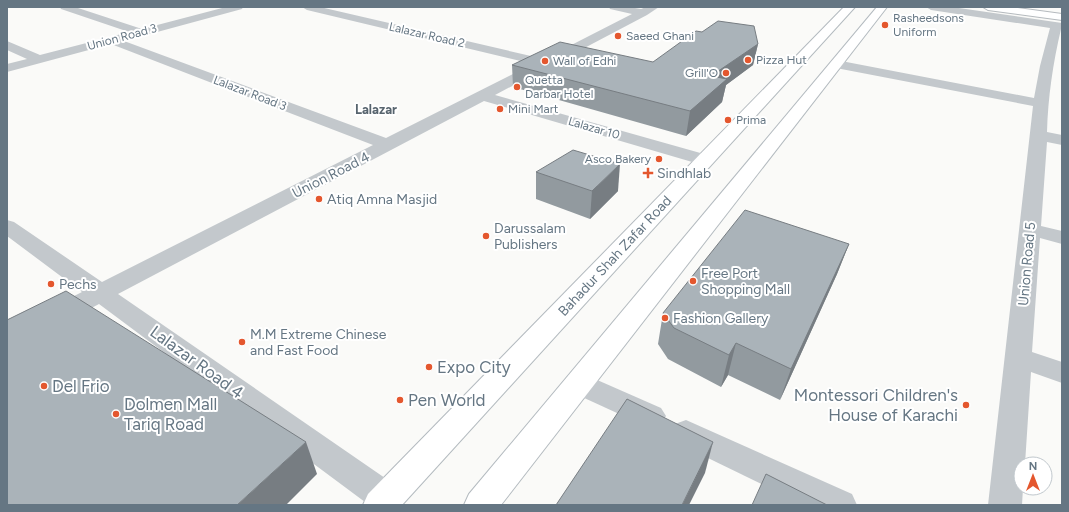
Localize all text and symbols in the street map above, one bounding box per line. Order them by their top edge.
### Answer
place label: Rasheedsons Uniform [893,11,964,39]
street label: Lalazar Road 2 [388,19,466,51]
marker: Rasheedsons Uniform [880,20,890,30]
street label: Union Road 3 [86,21,158,53]
place label: Saeed Ghani [626,29,694,43]
marker: Saeed Ghani [613,31,623,41]
place label: Pizza Hut [756,53,807,67]
place label: Wall of Edhi [553,54,616,68]
marker: Pizza Hut [743,55,753,65]
marker: Wall of Edhi [540,56,550,66]
place label: Grill'O [685,66,718,80]
marker: Grill'O [721,68,731,78]
street label: Lalazar Road 3 [211,73,289,113]
place label: Quetta Darbar Hotel [525,73,593,101]
marker: Quetta Darbar Hotel [512,82,522,92]
district label: Lalazar [355,102,397,117]
place label: Mini Mart [508,102,559,116]
marker: Mini Mart [495,104,505,114]
place label: Prima [736,113,766,127]
street label: Lalazar 10 [567,114,622,142]
marker: Prima [723,115,733,125]
street label: Union Road 4 [289,148,373,202]
place label: Asco Bakery [585,152,652,166]
marker: Asco Bakery [654,154,664,164]
place label: Sindhlab [657,165,711,182]
marker: Sindhlab [642,167,654,179]
place label: Atiq Amna Masjid [327,191,437,208]
street label: Bahadur Shah Zafar Road [555,192,675,320]
marker: Atiq Amna Masjid [314,194,324,204]
place label: Darussalam Publishers [494,220,566,253]
street label: Union Road 5 [1015,221,1039,307]
marker: Darussalam Publishers [481,231,491,241]
place label: Free Port Shopping Mall [701,265,790,298]
place label: Pechs [59,276,97,293]
marker: Free Port Shopping Mall [688,276,698,286]
marker: Pechs [46,279,56,289]
place label: Fashion Gallery [673,310,769,327]
marker: Fashion Gallery [660,313,670,323]
street label: Lalazar Road 4 [146,321,248,403]
place label: M.M Extreme Chinese and Fast Food [250,326,387,359]
marker: M.M Extreme Chinese and Fast Food [237,337,247,347]
place label: Expo City [437,357,511,377]
marker: Expo City [424,362,434,372]
place label: Del Frio [52,376,110,396]
marker: Del Frio [39,381,49,391]
place label: Montessori Children's House of Karachi [794,385,958,425]
place label: Pen World [408,390,486,410]
place label: Dolmen Mall Tariq Road [124,394,217,434]
marker: Pen World [395,395,405,405]
marker: Montessori Children's House of Karachi [961,400,971,410]
marker: Dolmen Mall Tariq Road [111,409,121,419]
north arrow [1013,456,1053,496]
text: N [1029,460,1037,473]

